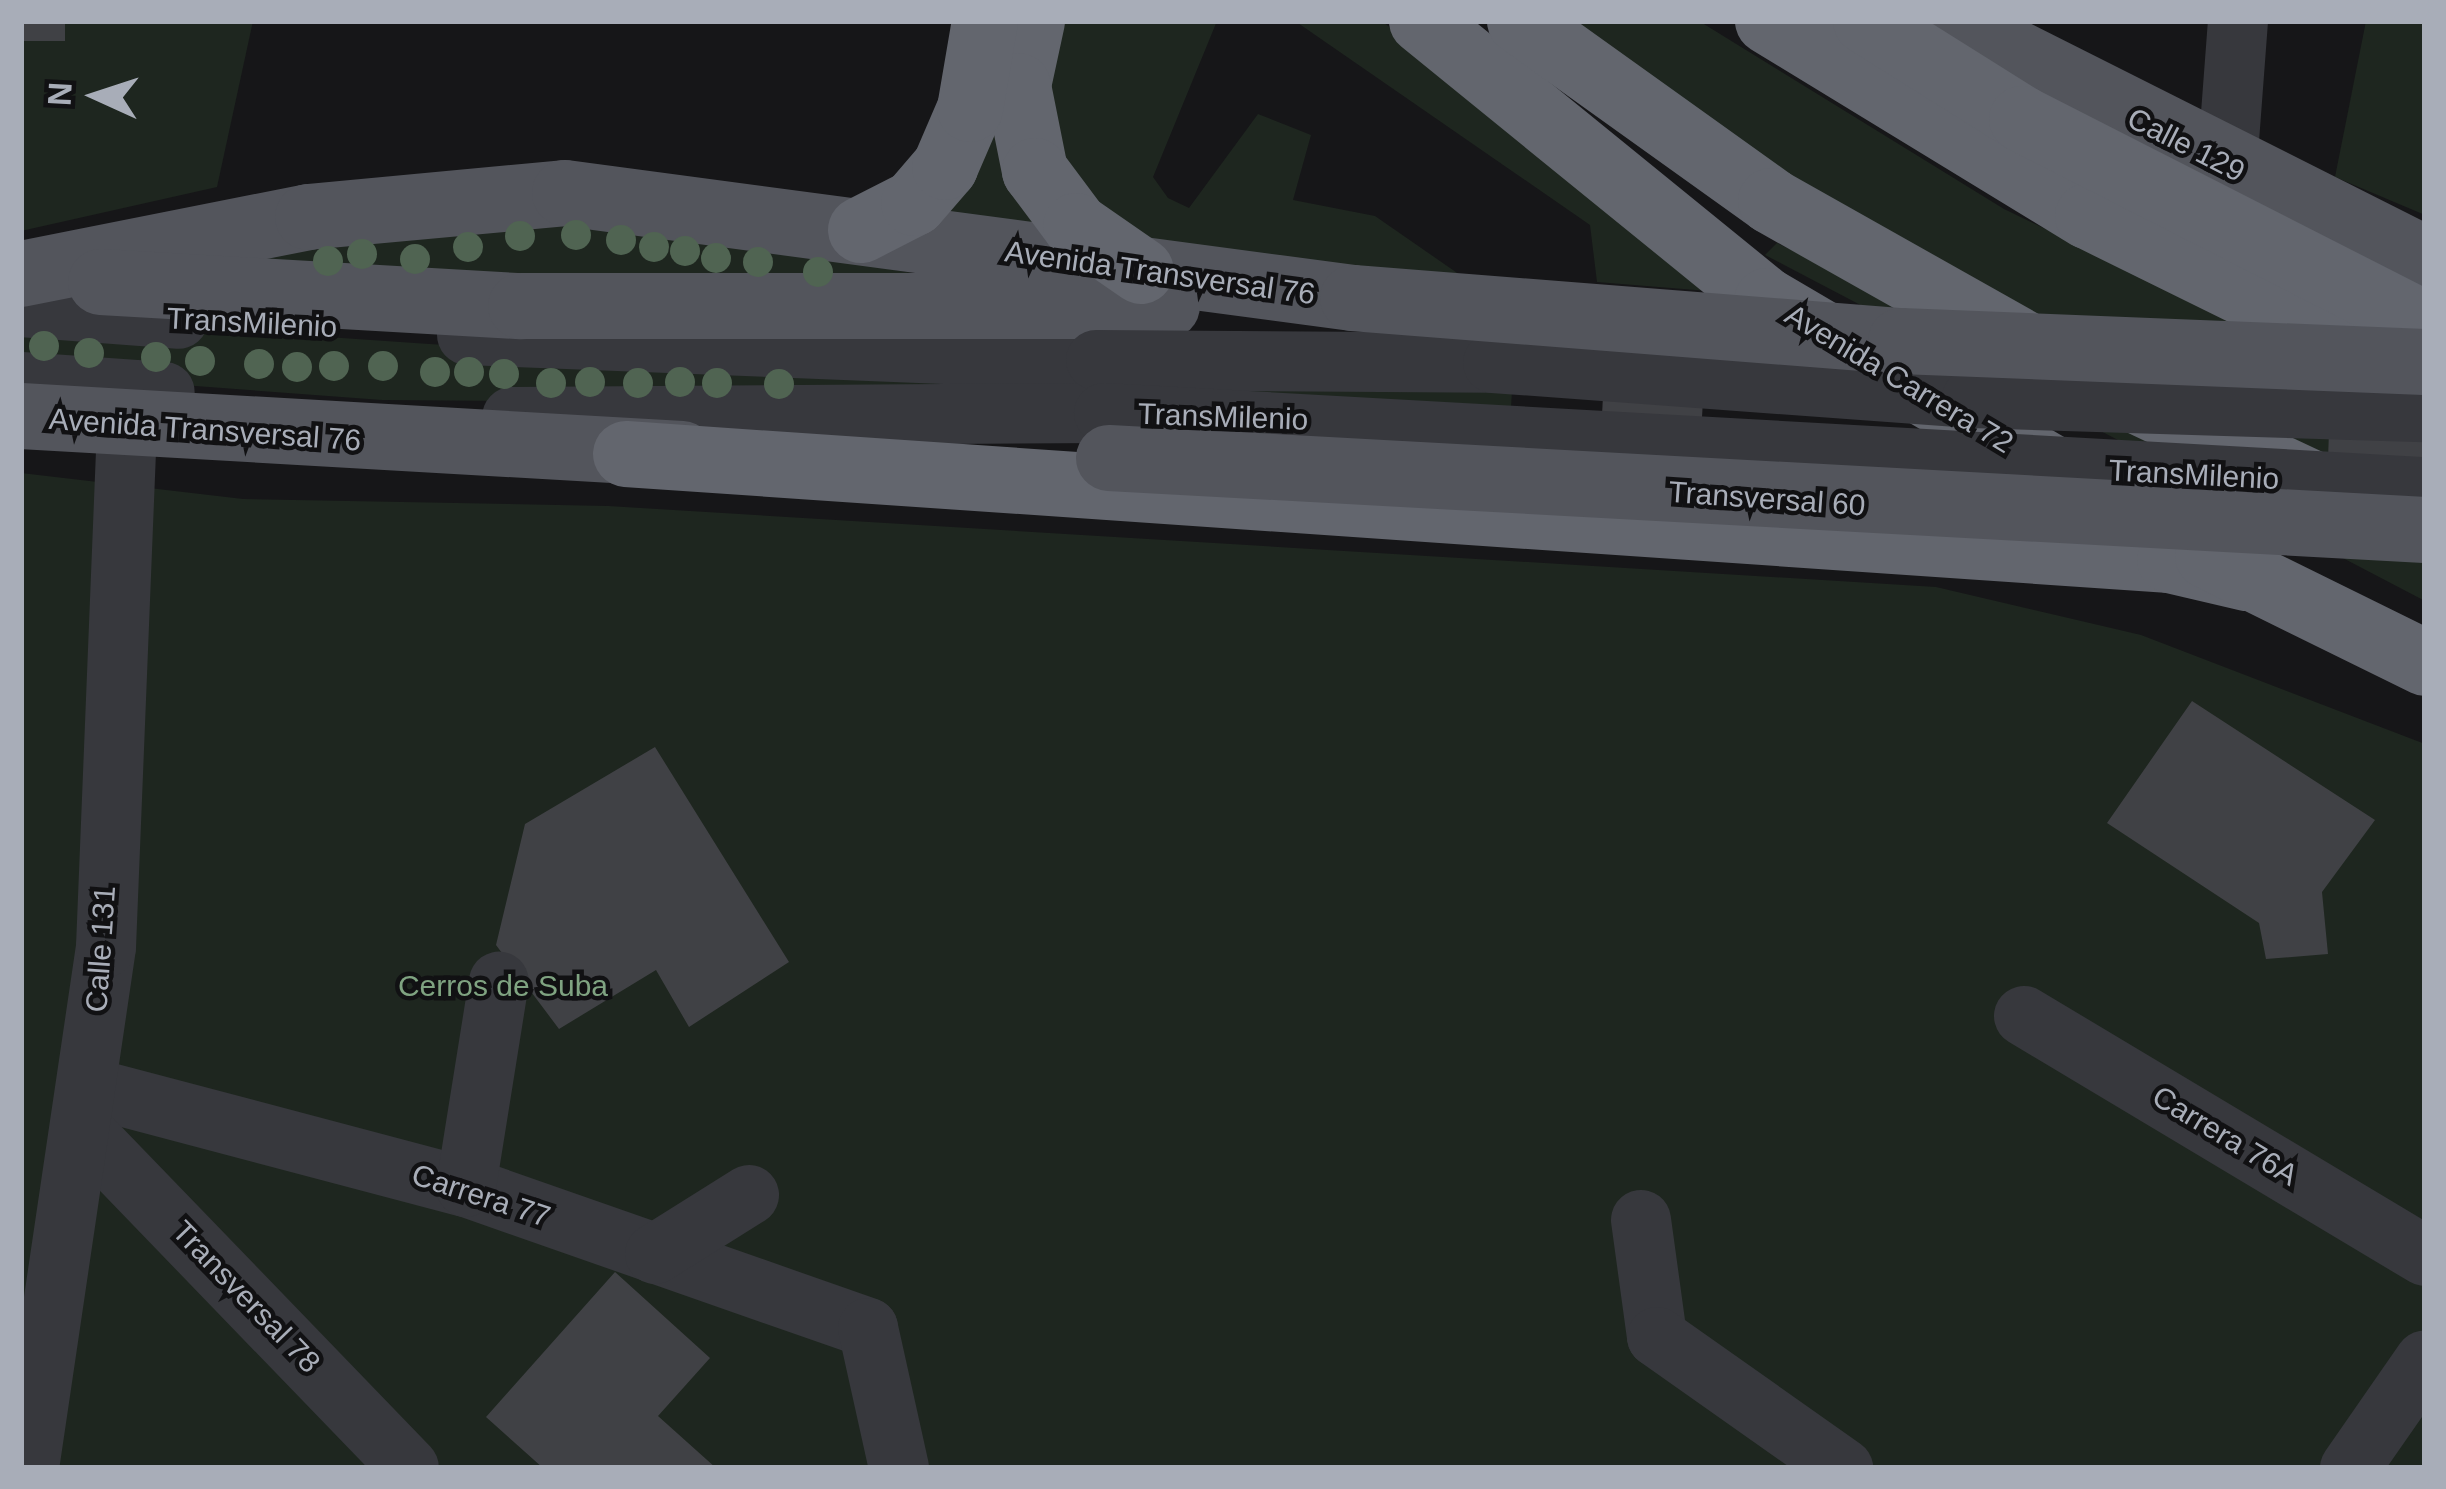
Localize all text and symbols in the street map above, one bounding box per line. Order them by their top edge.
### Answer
north arrow [36,36,156,156]
text: N [40,81,79,107]
street label: Calle 129 [2121,100,2251,190]
street label: Avenida Transversal 76 [1002,233,1318,313]
street label: Avenida Carrera 72 [1778,297,2020,461]
street label: TransMilenio [166,301,338,345]
street label: TransMilenio [1137,396,1309,438]
street label: Avenida Transversal 76 [47,401,363,459]
street label: TransMilenio [2108,453,2280,497]
street label: Transversal 60 [1667,474,1867,524]
street label: Calle 131 [79,885,123,1013]
park label: Cerros de Suba [398,968,608,1004]
street label: Carrera 76A [2146,1078,2304,1194]
street label: Carrera 77 [407,1157,555,1235]
street label: Transversal 78 [165,1214,327,1380]

